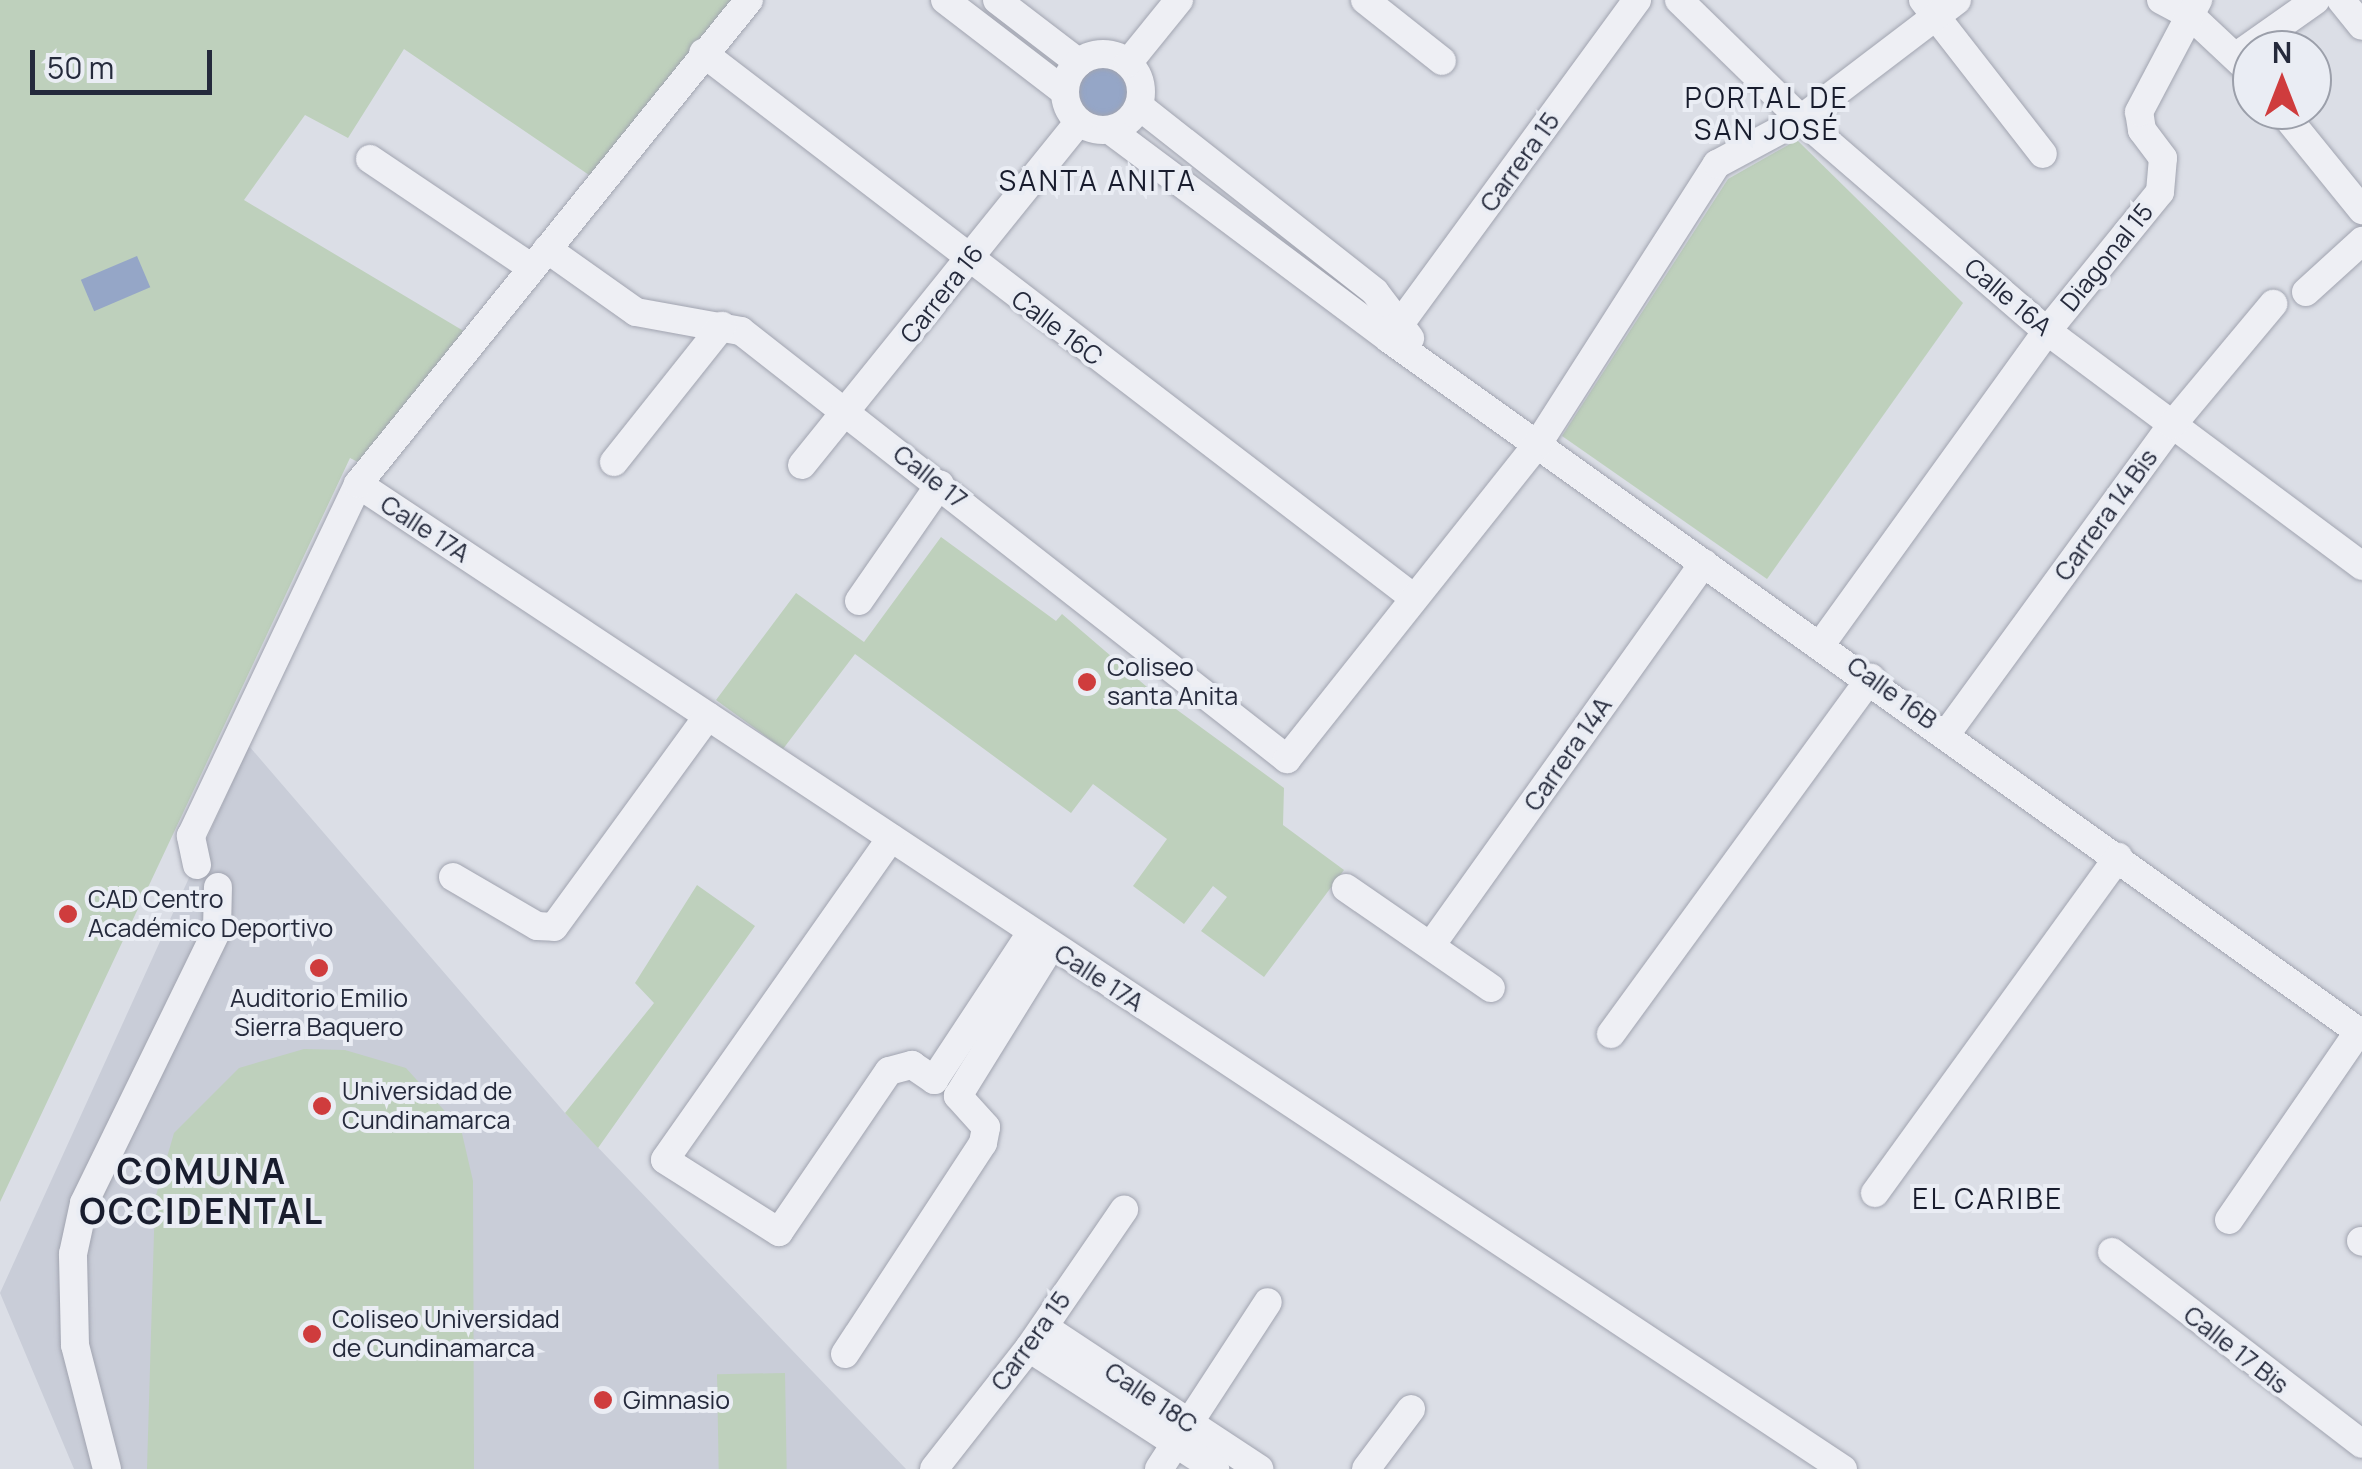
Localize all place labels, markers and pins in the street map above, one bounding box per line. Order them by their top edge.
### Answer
place label: Coliseo santa Anita [1107,653,1238,712]
marker: Coliseo santa Anita [1076,671,1098,693]
place label: CAD Centro Académico Deportivo [88,885,333,944]
marker: CAD Centro Académico Deportivo [57,903,79,925]
marker: Auditorio Emilio Sierra Baquero [308,957,330,979]
place label: Auditorio Emilio Sierra Baquero [230,984,408,1043]
place label: Universidad de Cundinamarca [342,1077,512,1136]
marker: Universidad de Cundinamarca [311,1095,333,1117]
place label: Coliseo Universidad de Cundinamarca [332,1305,560,1364]
marker: Coliseo Universidad de Cundinamarca [301,1323,323,1345]
place label: Gimnasio [623,1385,730,1415]
marker: Gimnasio [592,1389,614,1411]

